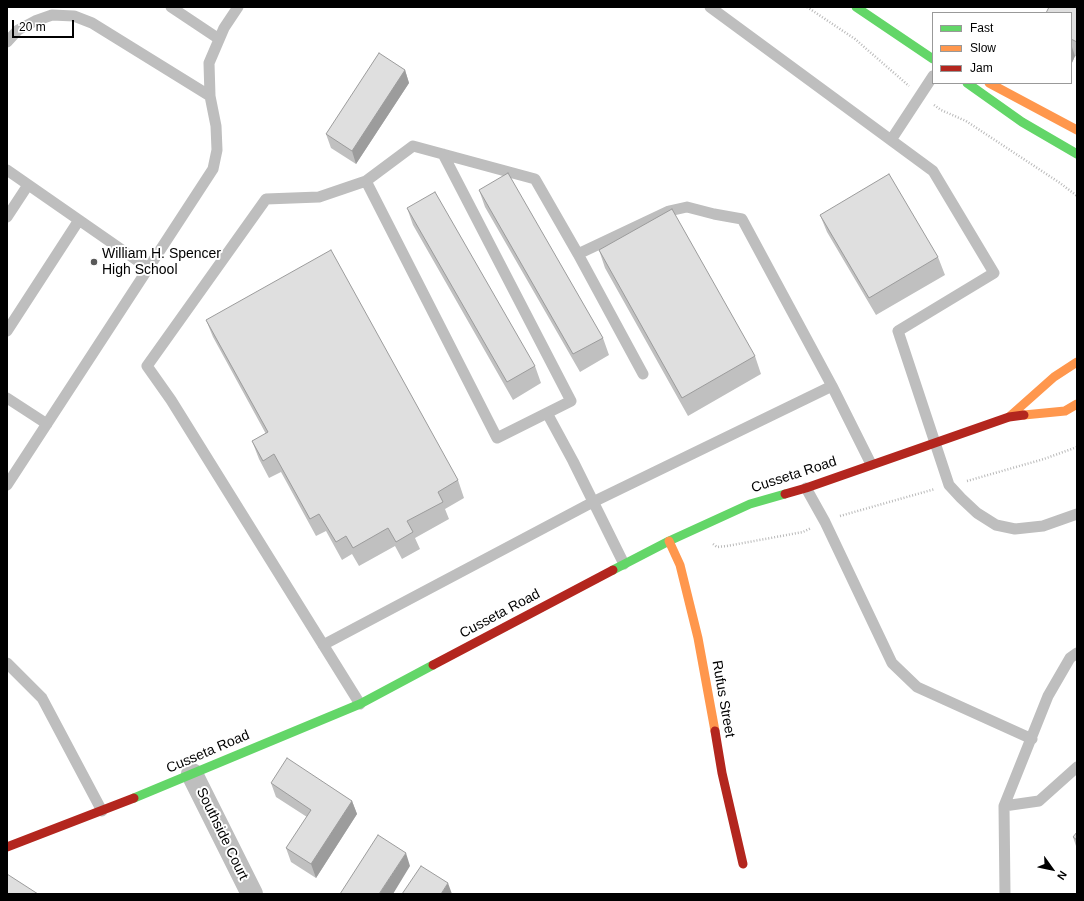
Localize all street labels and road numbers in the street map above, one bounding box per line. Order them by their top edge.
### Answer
street label: Cusseta Road [749,453,839,497]
street label: Cusseta Road [457,586,543,642]
street label: Rufus Street [708,659,738,739]
street label: Cusseta Road [164,727,252,777]
street label: Southside Court [192,785,252,883]

